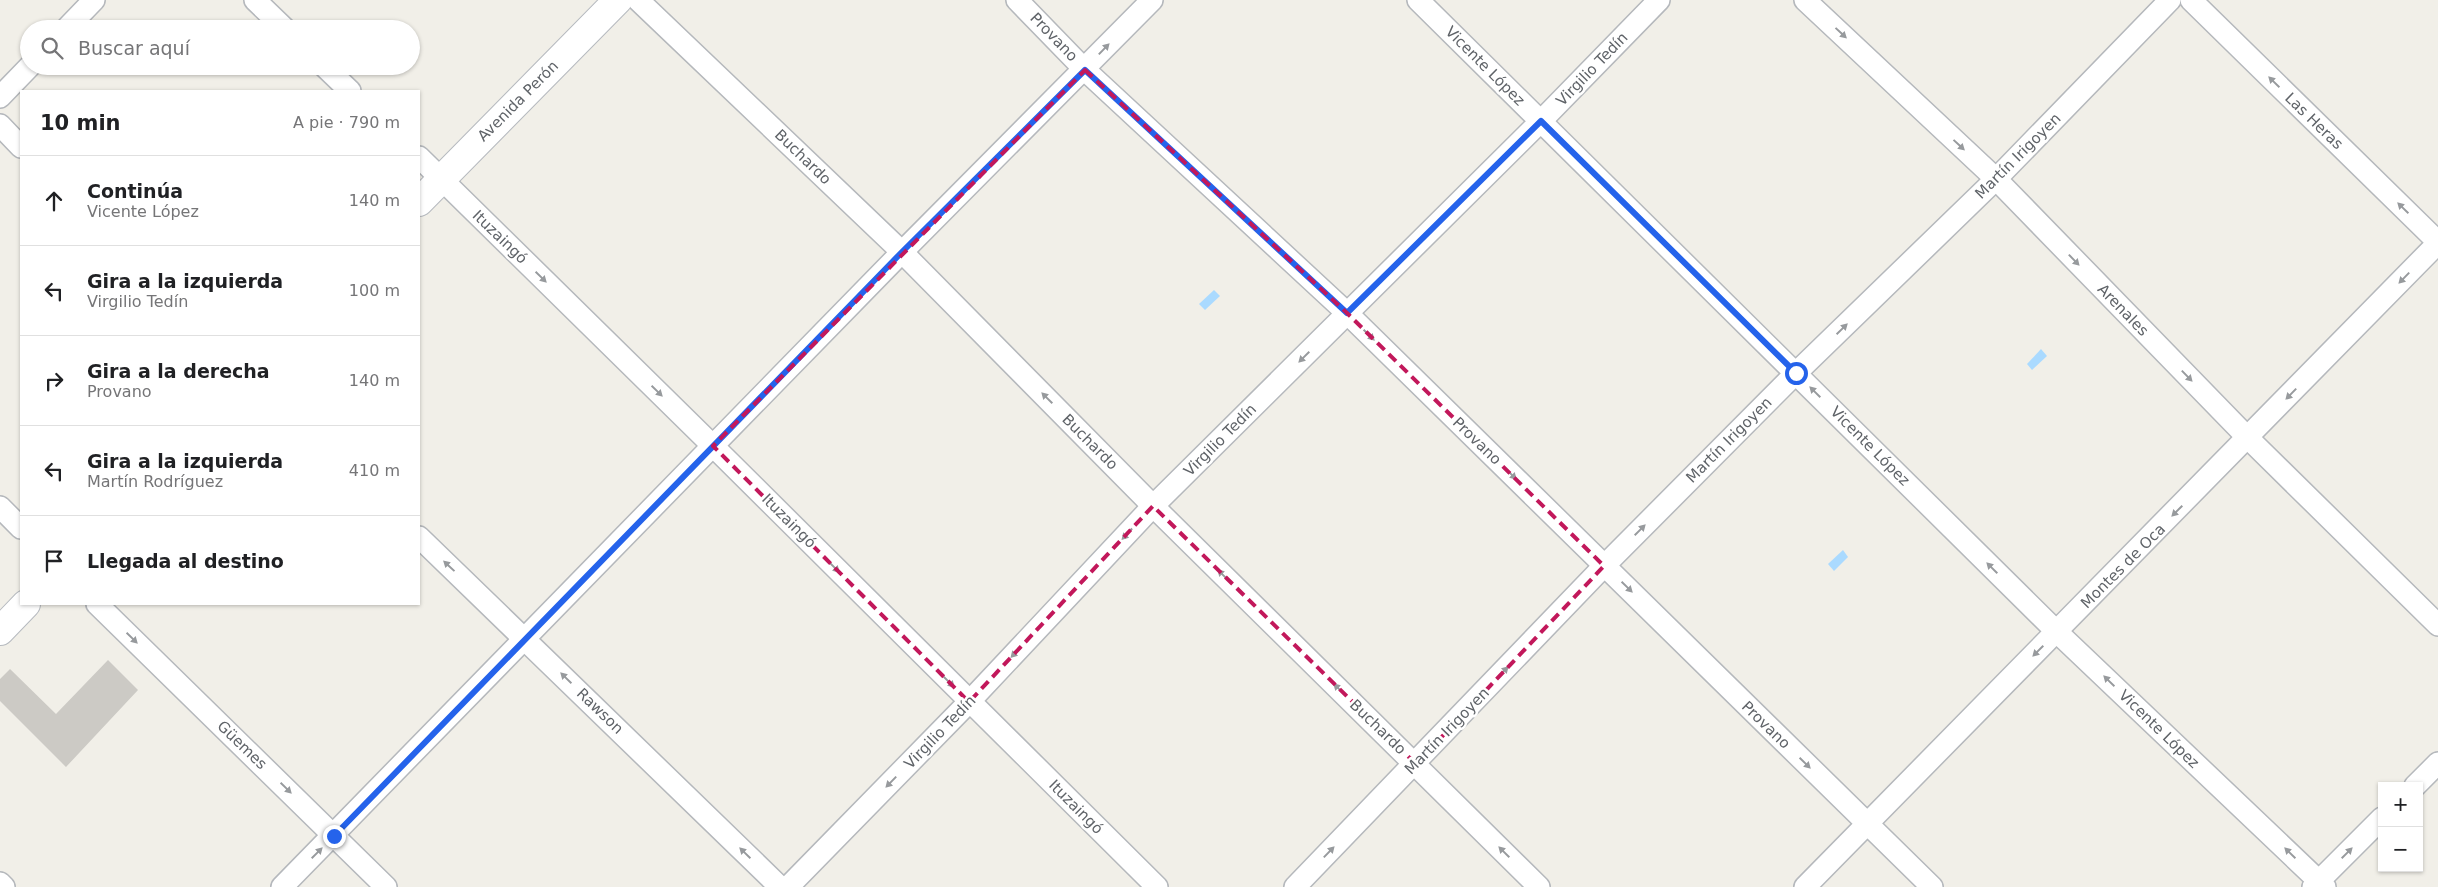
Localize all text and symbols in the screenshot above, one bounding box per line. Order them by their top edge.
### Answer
street label: Provano [1026,9,1082,65]
search box [20,20,420,75]
street label: Vicente López [1442,23,1529,110]
one-way arrow [1834,27,1846,39]
street label: Virgilio Tedín [1553,29,1631,109]
icon: search [38,34,66,62]
text: Buscar aquí [78,37,190,59]
one-way arrow [1098,43,1110,55]
street label: Avenida Perón [474,57,562,145]
one-way arrow [2269,76,2281,88]
street label: Las Heras [2281,89,2347,153]
street label: Martín Irigoyen [1971,109,2065,203]
text: 10 min [40,111,121,135]
text: A pie · 790 m [293,113,400,132]
street label: Buchardo [771,126,835,188]
one-way arrow [1953,139,1965,151]
text: Continúa [87,180,183,202]
icon: ahead [40,187,68,215]
text: 140 m [349,191,400,210]
text: Vicente López [87,202,199,221]
one-way arrow [2397,202,2409,214]
street label: Ituzaingó [469,206,531,268]
one-way arrow [2068,253,2080,265]
text: Gira a la izquierda [87,270,283,292]
one-way arrow [535,271,547,283]
one-way arrow [2398,272,2410,284]
icon: left [40,277,68,305]
street label: Arenales [2094,280,2152,340]
text: 100 m [349,281,400,300]
text: Virgilio Tedín [87,292,188,311]
one-way arrow [1836,323,1848,335]
one-way arrow [1363,329,1375,341]
one-way arrow [1298,351,1310,363]
text: Gira a la derecha [87,360,270,382]
route start [1785,362,1808,385]
icon: right [40,367,68,395]
one-way arrow [2181,370,2193,382]
text: 140 m [349,371,400,390]
text: Provano [87,382,152,401]
one-way arrow [651,385,663,397]
one-way arrow [1809,386,1821,398]
one-way arrow [2285,388,2297,400]
one-way arrow [1041,392,1053,404]
street label: Martín Irigoyen [1682,393,1776,487]
street label: Virgilio Tedín [1180,400,1260,480]
street label: Vicente López [1827,403,1914,490]
street label: Buchardo [1058,410,1122,474]
street label: Provano [1449,413,1505,469]
text: Gira a la izquierda [87,450,283,472]
icon: left [40,457,68,485]
text: 410 m [349,461,400,480]
one-way arrow [1504,467,1516,479]
text: Martín Rodríguez [87,472,223,491]
street label: Ituzaingó [758,490,820,552]
one-way arrow [2171,504,2183,516]
street label: Montes de Oca [2077,520,2169,612]
one-way arrow [1634,524,1646,536]
one-way arrow [1121,527,1133,539]
icon: arrive [40,547,68,575]
text: Llegada al destino [87,550,284,572]
one-way arrow [443,560,455,572]
one-way arrow [828,561,840,573]
one-way arrow [1987,562,1999,574]
one-way arrow [1218,569,1230,581]
one-way arrow [1620,581,1632,593]
one-way arrow [126,632,138,644]
one-way arrow [2033,645,2045,657]
one-way arrow [1010,646,1022,658]
one-way arrow [1497,667,1509,679]
one-way arrow [560,672,572,684]
one-way arrow [2103,675,2115,687]
one-way arrow [943,676,955,688]
one-way arrow [1333,683,1345,695]
street label: Rawson [573,684,627,738]
street label: Martín Irigoyen [1401,684,1493,778]
street label: Vicente López [2115,686,2203,772]
street label: Virgilio Tedín [901,692,979,772]
street label: Buchardo [1346,696,1410,758]
street label: Provano [1738,697,1794,753]
street label: Güemes [213,717,271,773]
one-way arrow [1799,756,1811,768]
one-way arrow [885,776,897,788]
street label: Ituzaingó [1045,776,1107,838]
one-way arrow [280,782,292,794]
map controls [2378,782,2423,872]
button: + [2378,782,2423,827]
route end [323,825,346,848]
button: − [2378,827,2423,872]
one-way arrow [1323,846,1335,858]
one-way arrow [311,847,323,859]
one-way arrow [739,847,751,859]
one-way arrow [1498,847,1510,859]
one-way arrow [2285,847,2297,859]
one-way arrow [2341,847,2353,859]

